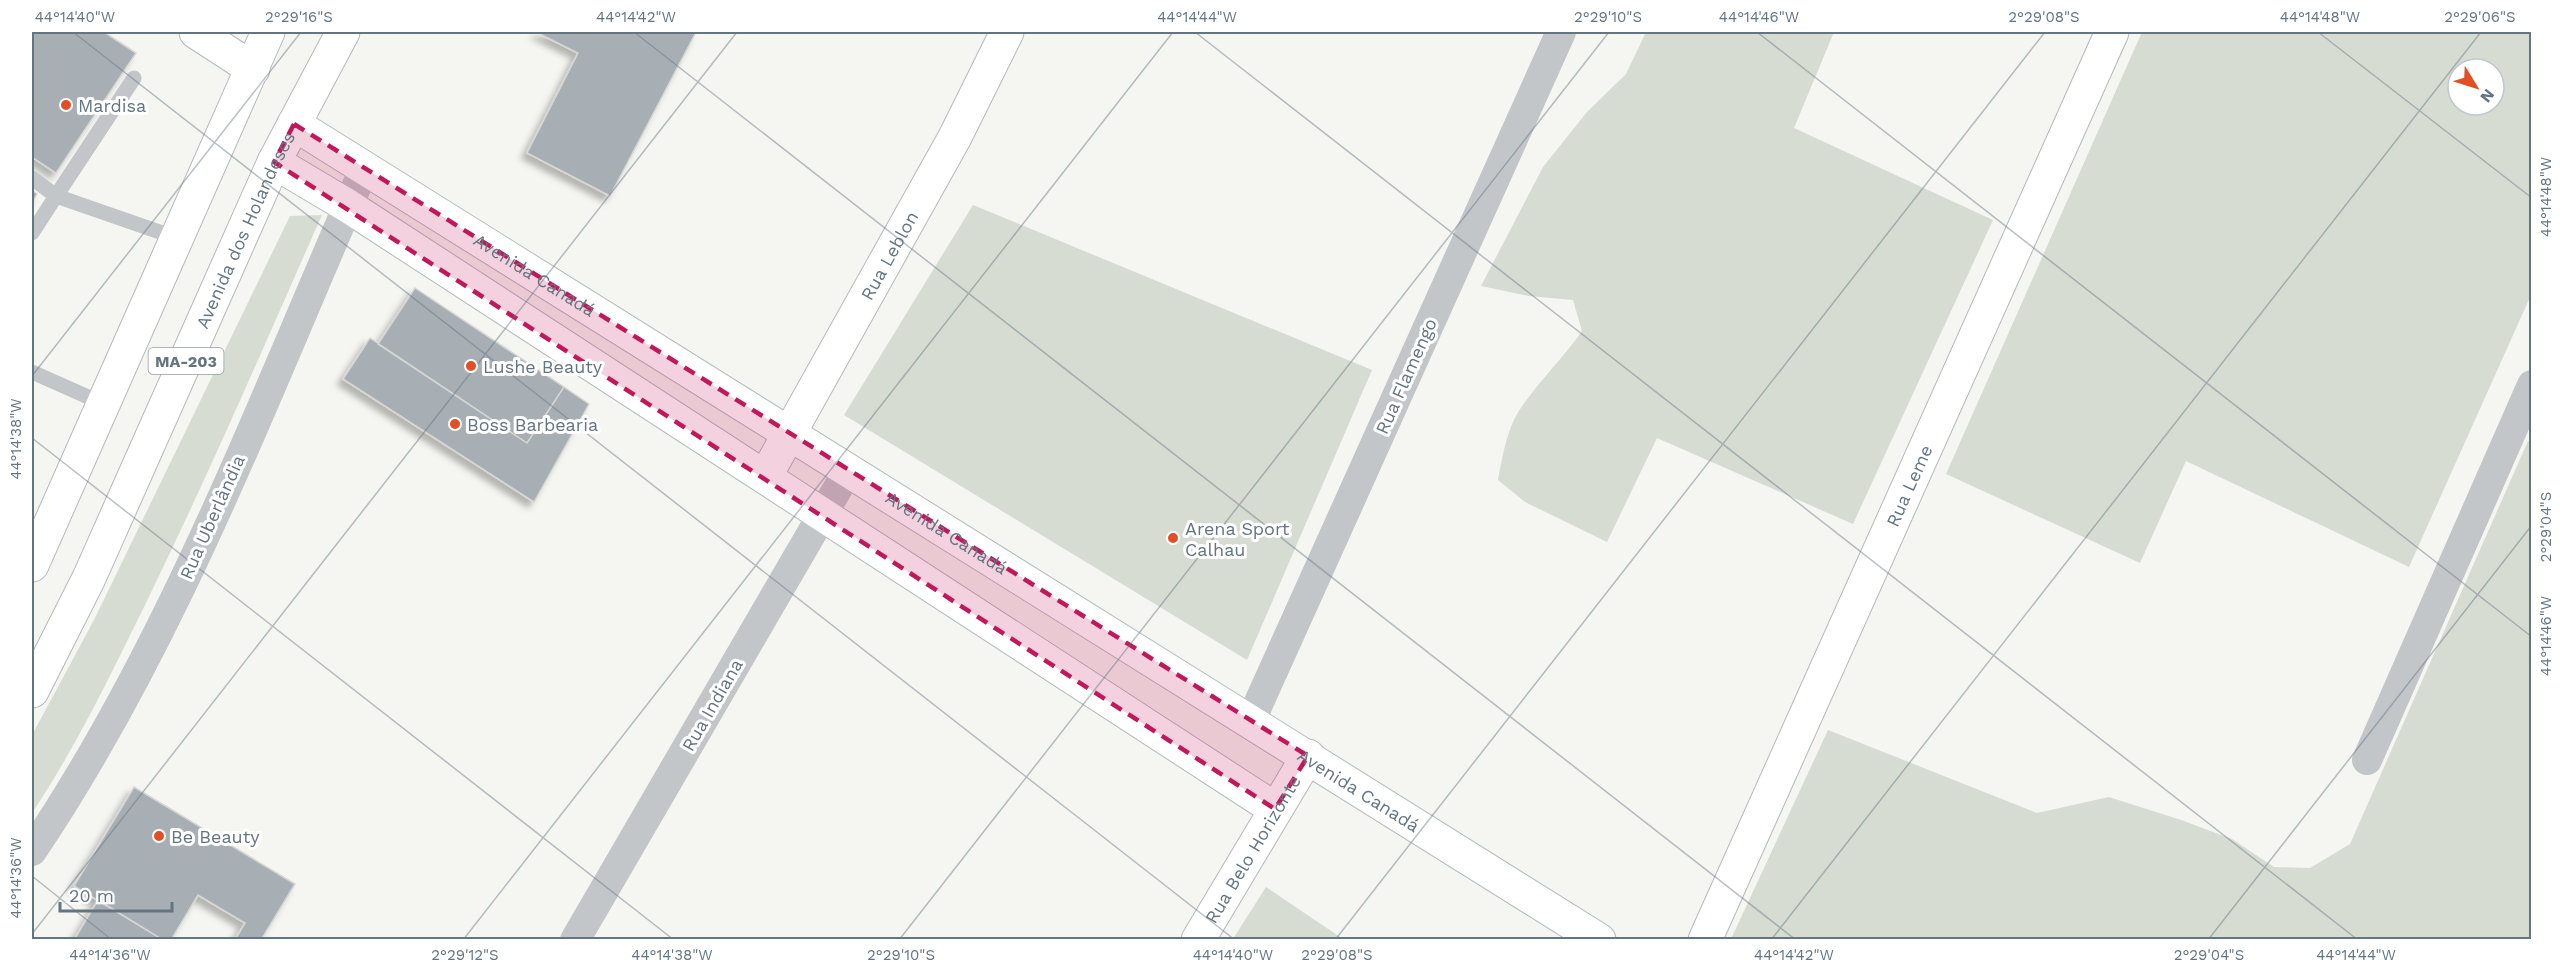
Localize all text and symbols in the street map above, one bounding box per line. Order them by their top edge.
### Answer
text: 44°14'40"W [35,8,115,26]
text: 2°29'16"S [265,8,333,26]
text: 44°14'42"W [596,8,676,26]
text: 44°14'44"W [1157,8,1237,26]
text: 2°29'10"S [1574,8,1642,26]
text: 44°14'46"W [1719,8,1799,26]
text: 2°29'08"S [2008,8,2080,26]
text: 44°14'48"W [2280,8,2360,26]
text: 2°29'06"S [2444,8,2516,26]
north arrow [2446,57,2506,117]
text: N [2476,85,2499,106]
place label: Mardisa [78,95,146,116]
marker: Mardisa [59,98,73,112]
street label: Avenida dos Holandeses [191,128,299,331]
text: 44°14'48"W [2537,157,2555,237]
street label: Rua Leblon [856,207,922,303]
street label: Avenida Canadá [470,229,600,320]
street label: Rua Flamengo [1371,315,1441,437]
road number: MA-203 [148,348,224,374]
place label: Lushe Beauty [483,356,603,377]
marker: Lushe Beauty [464,359,478,373]
text: 44°14'38"W [7,398,25,480]
place label: Boss Barbearia [467,414,598,435]
marker: Boss Barbearia [448,417,462,431]
street label: Rua Leme [1881,441,1936,530]
street label: Rua Uberlândia [175,452,249,582]
street label: Avenida Canadá [882,486,1012,578]
text: 2°29'04"S [2537,492,2555,562]
place label: Arena Sport Calhau [1185,518,1290,560]
marker: Arena Sport Calhau [1166,531,1180,545]
text: 44°14'46"W [2537,596,2555,676]
street label: Rua Indiana [677,655,747,755]
street label: Avenida Canadá [1294,744,1424,836]
street label: Rua Belo Horizonte [1200,771,1305,927]
place label: Be Beauty [171,826,260,847]
marker: Be Beauty [152,829,166,843]
text: 44°14'36"W [7,837,25,919]
scale bar [60,875,172,913]
text: 20 m [69,885,114,906]
text: 44°14'36"W [69,946,151,964]
text: 2°29'12"S [431,946,499,964]
text: 44°14'38"W [631,946,713,964]
text: 2°29'10"S [867,946,935,964]
text: 44°14'40"W [1193,946,1273,964]
text: 2°29'08"S [1301,946,1373,964]
text: 44°14'42"W [1754,946,1834,964]
text: 2°29'04"S [2174,946,2244,964]
text: 44°14'44"W [2316,946,2396,964]

